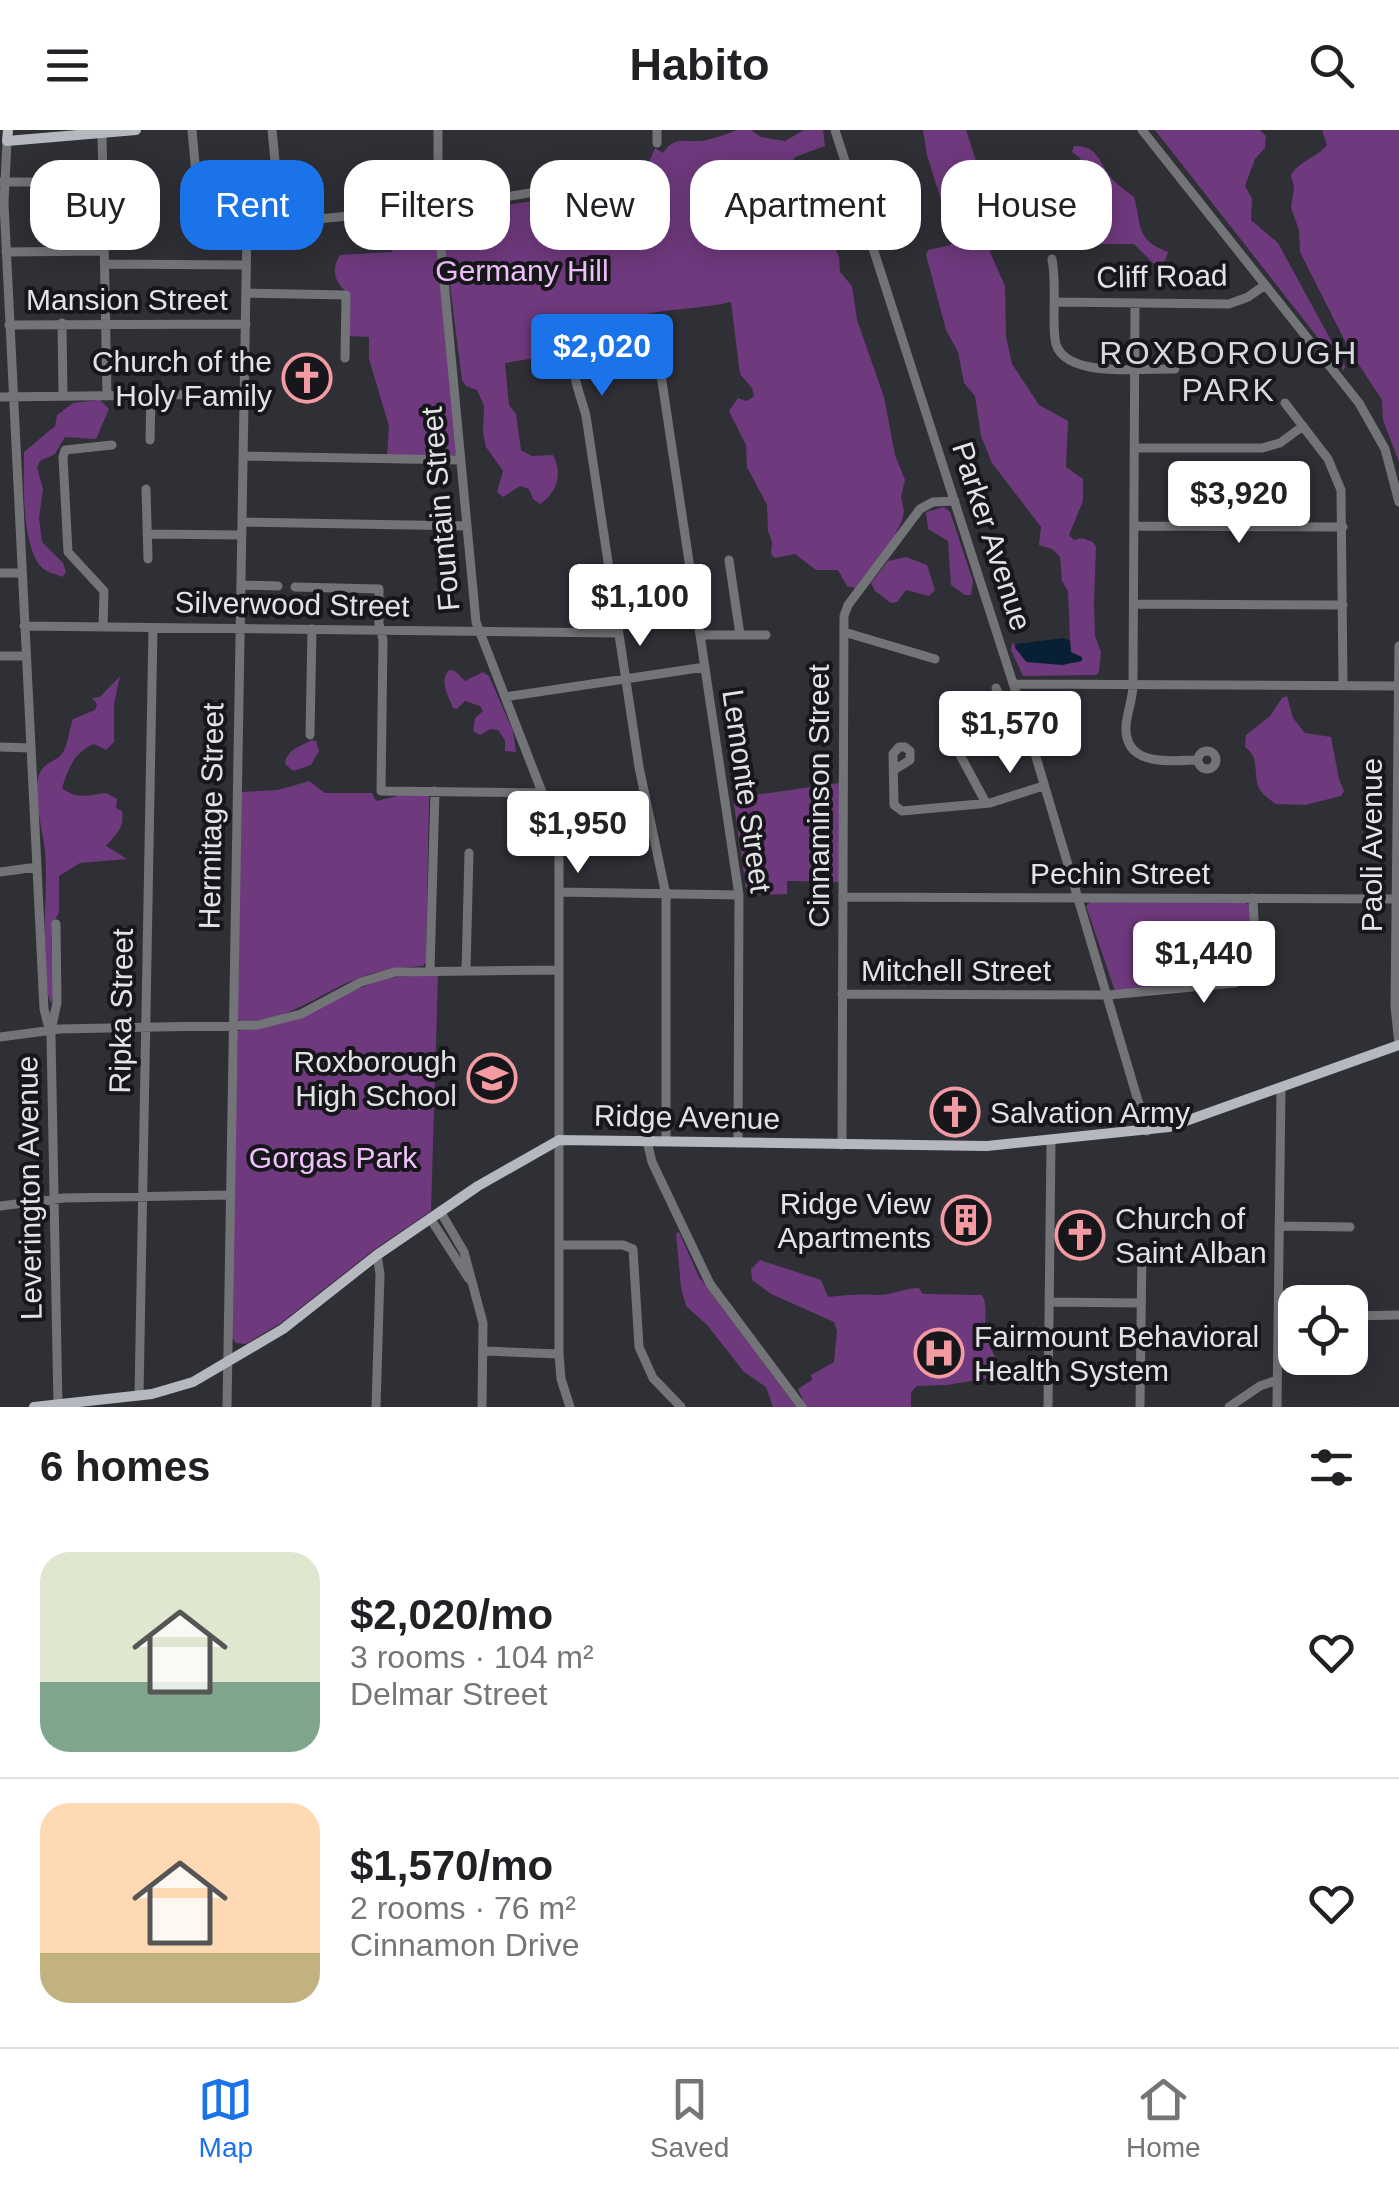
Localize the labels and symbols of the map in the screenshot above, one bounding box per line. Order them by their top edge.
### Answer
park label: Germany Hill [435,254,609,287]
street label: Cliff Road [1096,258,1228,294]
street label: Mansion Street [26,283,229,316]
pin: $2,020 [521,314,683,399]
district label: ROXBOROUGH PARK [1099,335,1359,408]
place label: Church of the Holy Family [92,345,272,412]
church icon: Church of the Holy Family [281,352,333,404]
street label: Fountain Street [415,405,465,613]
street label: Parker Avenue [946,438,1038,634]
pin: $3,920 [1158,461,1320,546]
pin: $1,100 [559,564,721,649]
street label: Silverwood Street [174,585,410,623]
street label: Cinnaminson Street [802,664,835,928]
street label: Lemonte Street [716,687,778,896]
pin: $1,570 [929,691,1091,776]
street label: Hermitage Street [193,702,229,930]
street label: Paoli Avenue [1355,758,1388,932]
pin: $1,950 [497,791,659,876]
street label: Pechin Street [1030,857,1211,890]
pin: $1,440 [1123,921,1285,1006]
street label: Ripka Street [103,928,139,1094]
street label: Mitchell Street [861,954,1052,987]
place label: Roxborough High School [294,1045,457,1112]
school or university icon: Roxborough High School [466,1052,518,1104]
street label: Leverington Avenue [10,1055,48,1321]
church icon: Salvation Army [929,1086,981,1138]
place label: Salvation Army [990,1096,1190,1129]
street label: Ridge Avenue [594,1099,780,1135]
park label: Gorgas Park [249,1141,418,1174]
place label: Ridge View Apartments [778,1187,931,1254]
building icon: Ridge View Apartments [940,1194,992,1246]
place label: Church of Saint Alban [1115,1202,1267,1269]
church icon: Church of Saint Alban [1054,1209,1106,1261]
place label: Fairmount Behavioral Health System [974,1320,1259,1387]
hospital icon: Fairmount Behavioral Health System [913,1327,965,1379]

